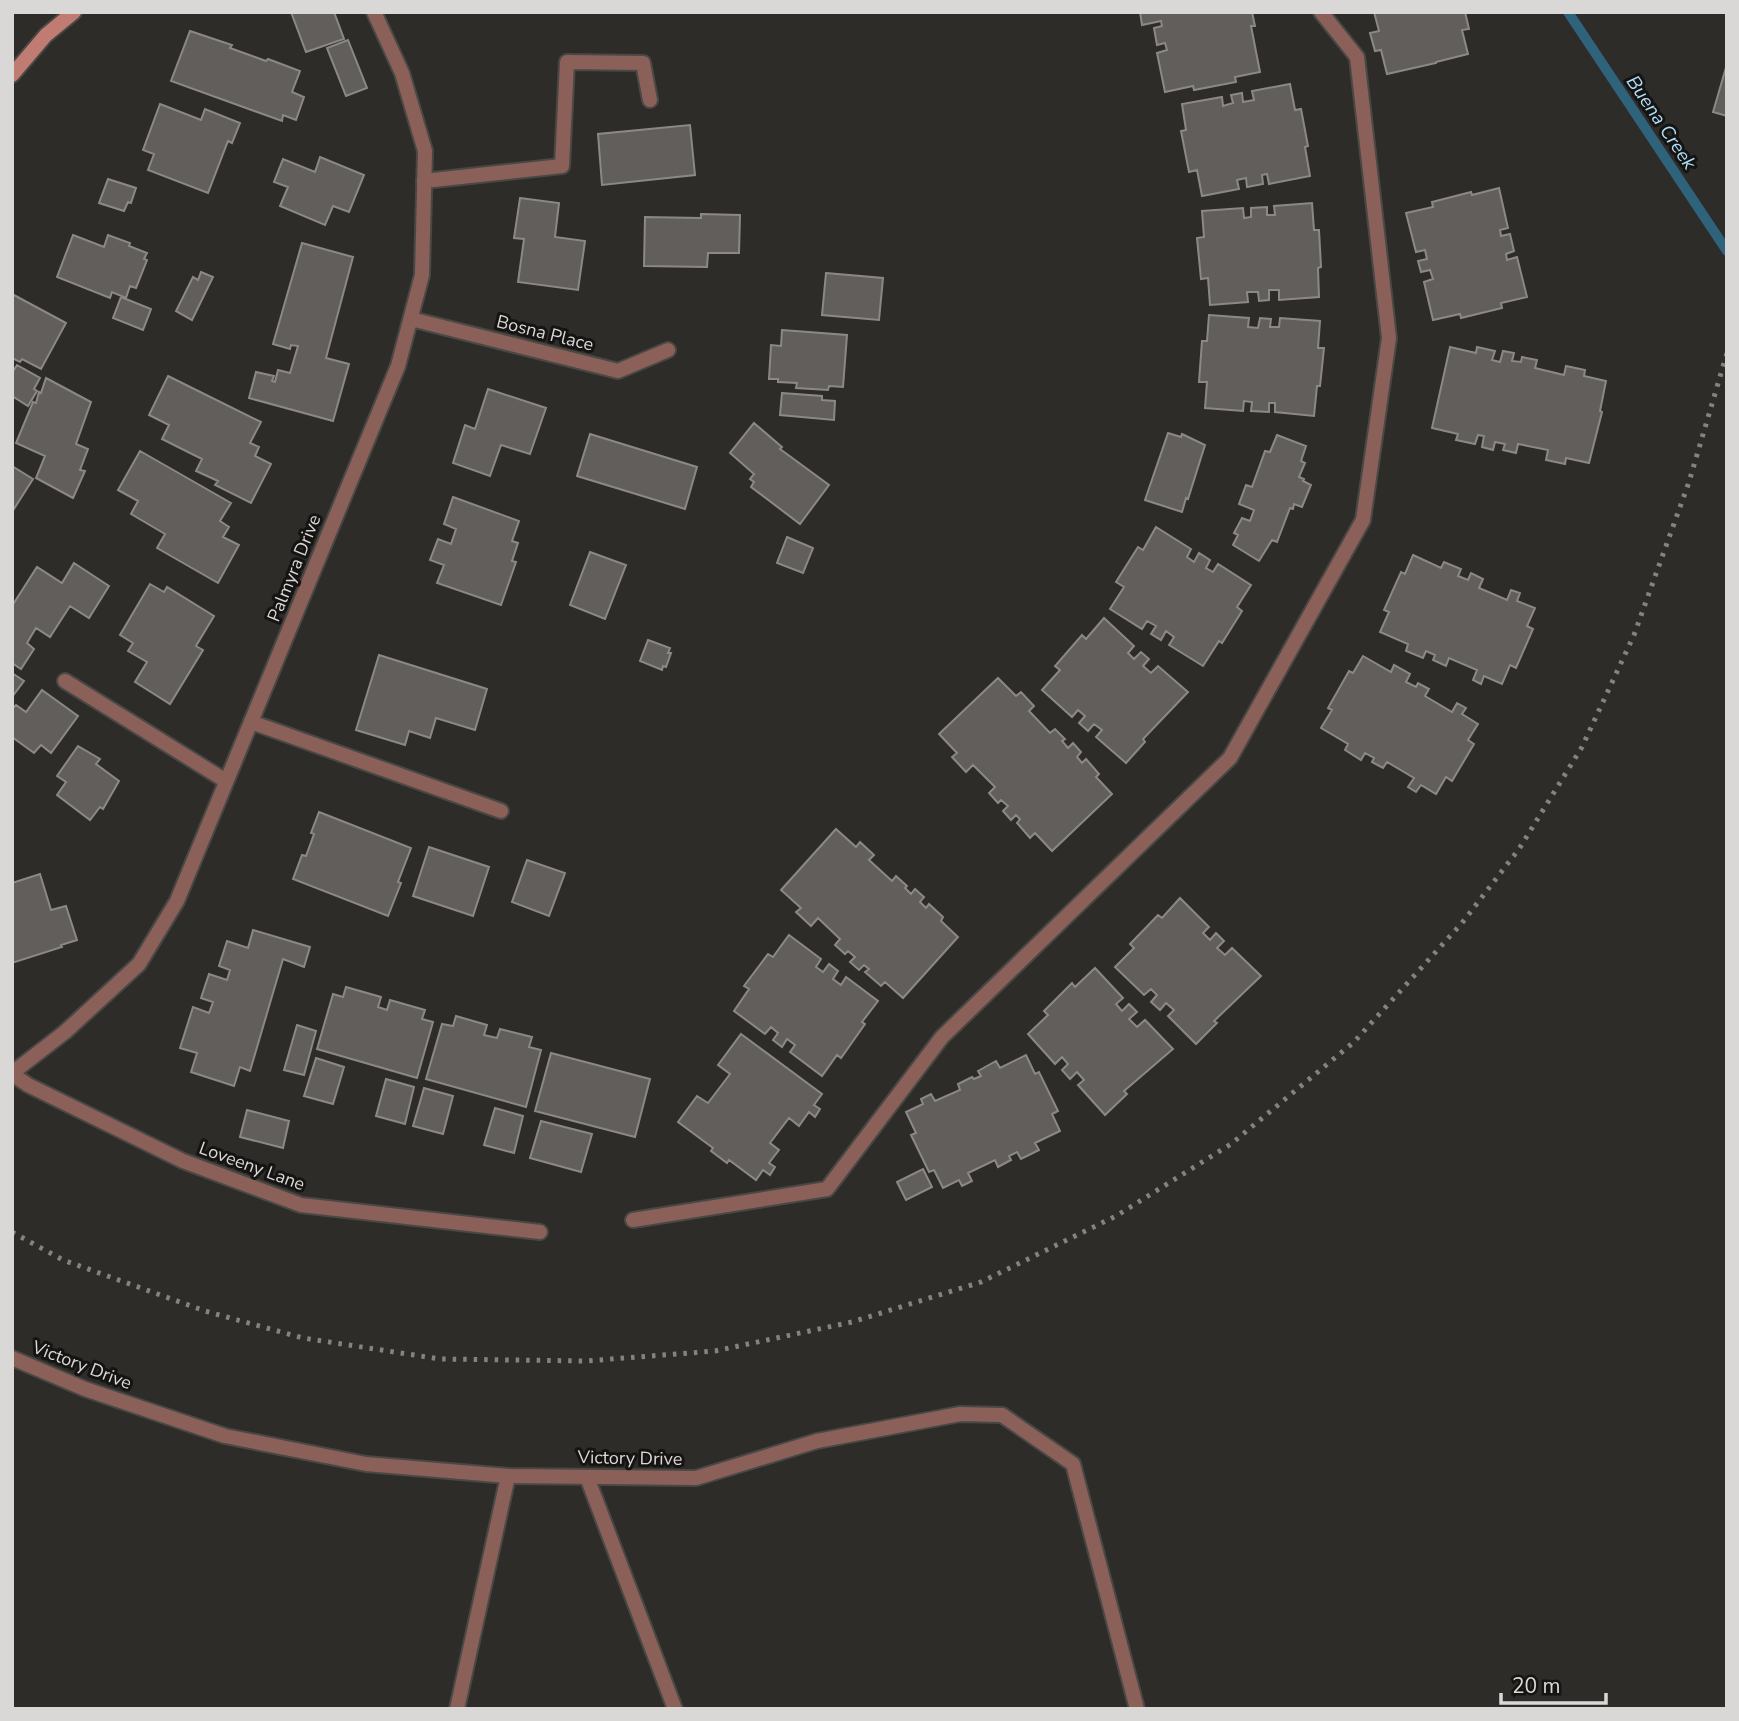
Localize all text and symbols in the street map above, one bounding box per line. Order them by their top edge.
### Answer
water label: Buena Creek [1620,70,1703,175]
street label: Bosna Place [494,309,596,357]
street label: Palmyra Drive [262,511,326,625]
street label: Loveeny Lane [196,1136,308,1196]
street label: Victory Drive [28,1335,135,1395]
street label: Victory Drive [576,1445,683,1471]
scale bar [1501,1662,1606,1706]
text: 20 m [1512,1672,1561,1700]

